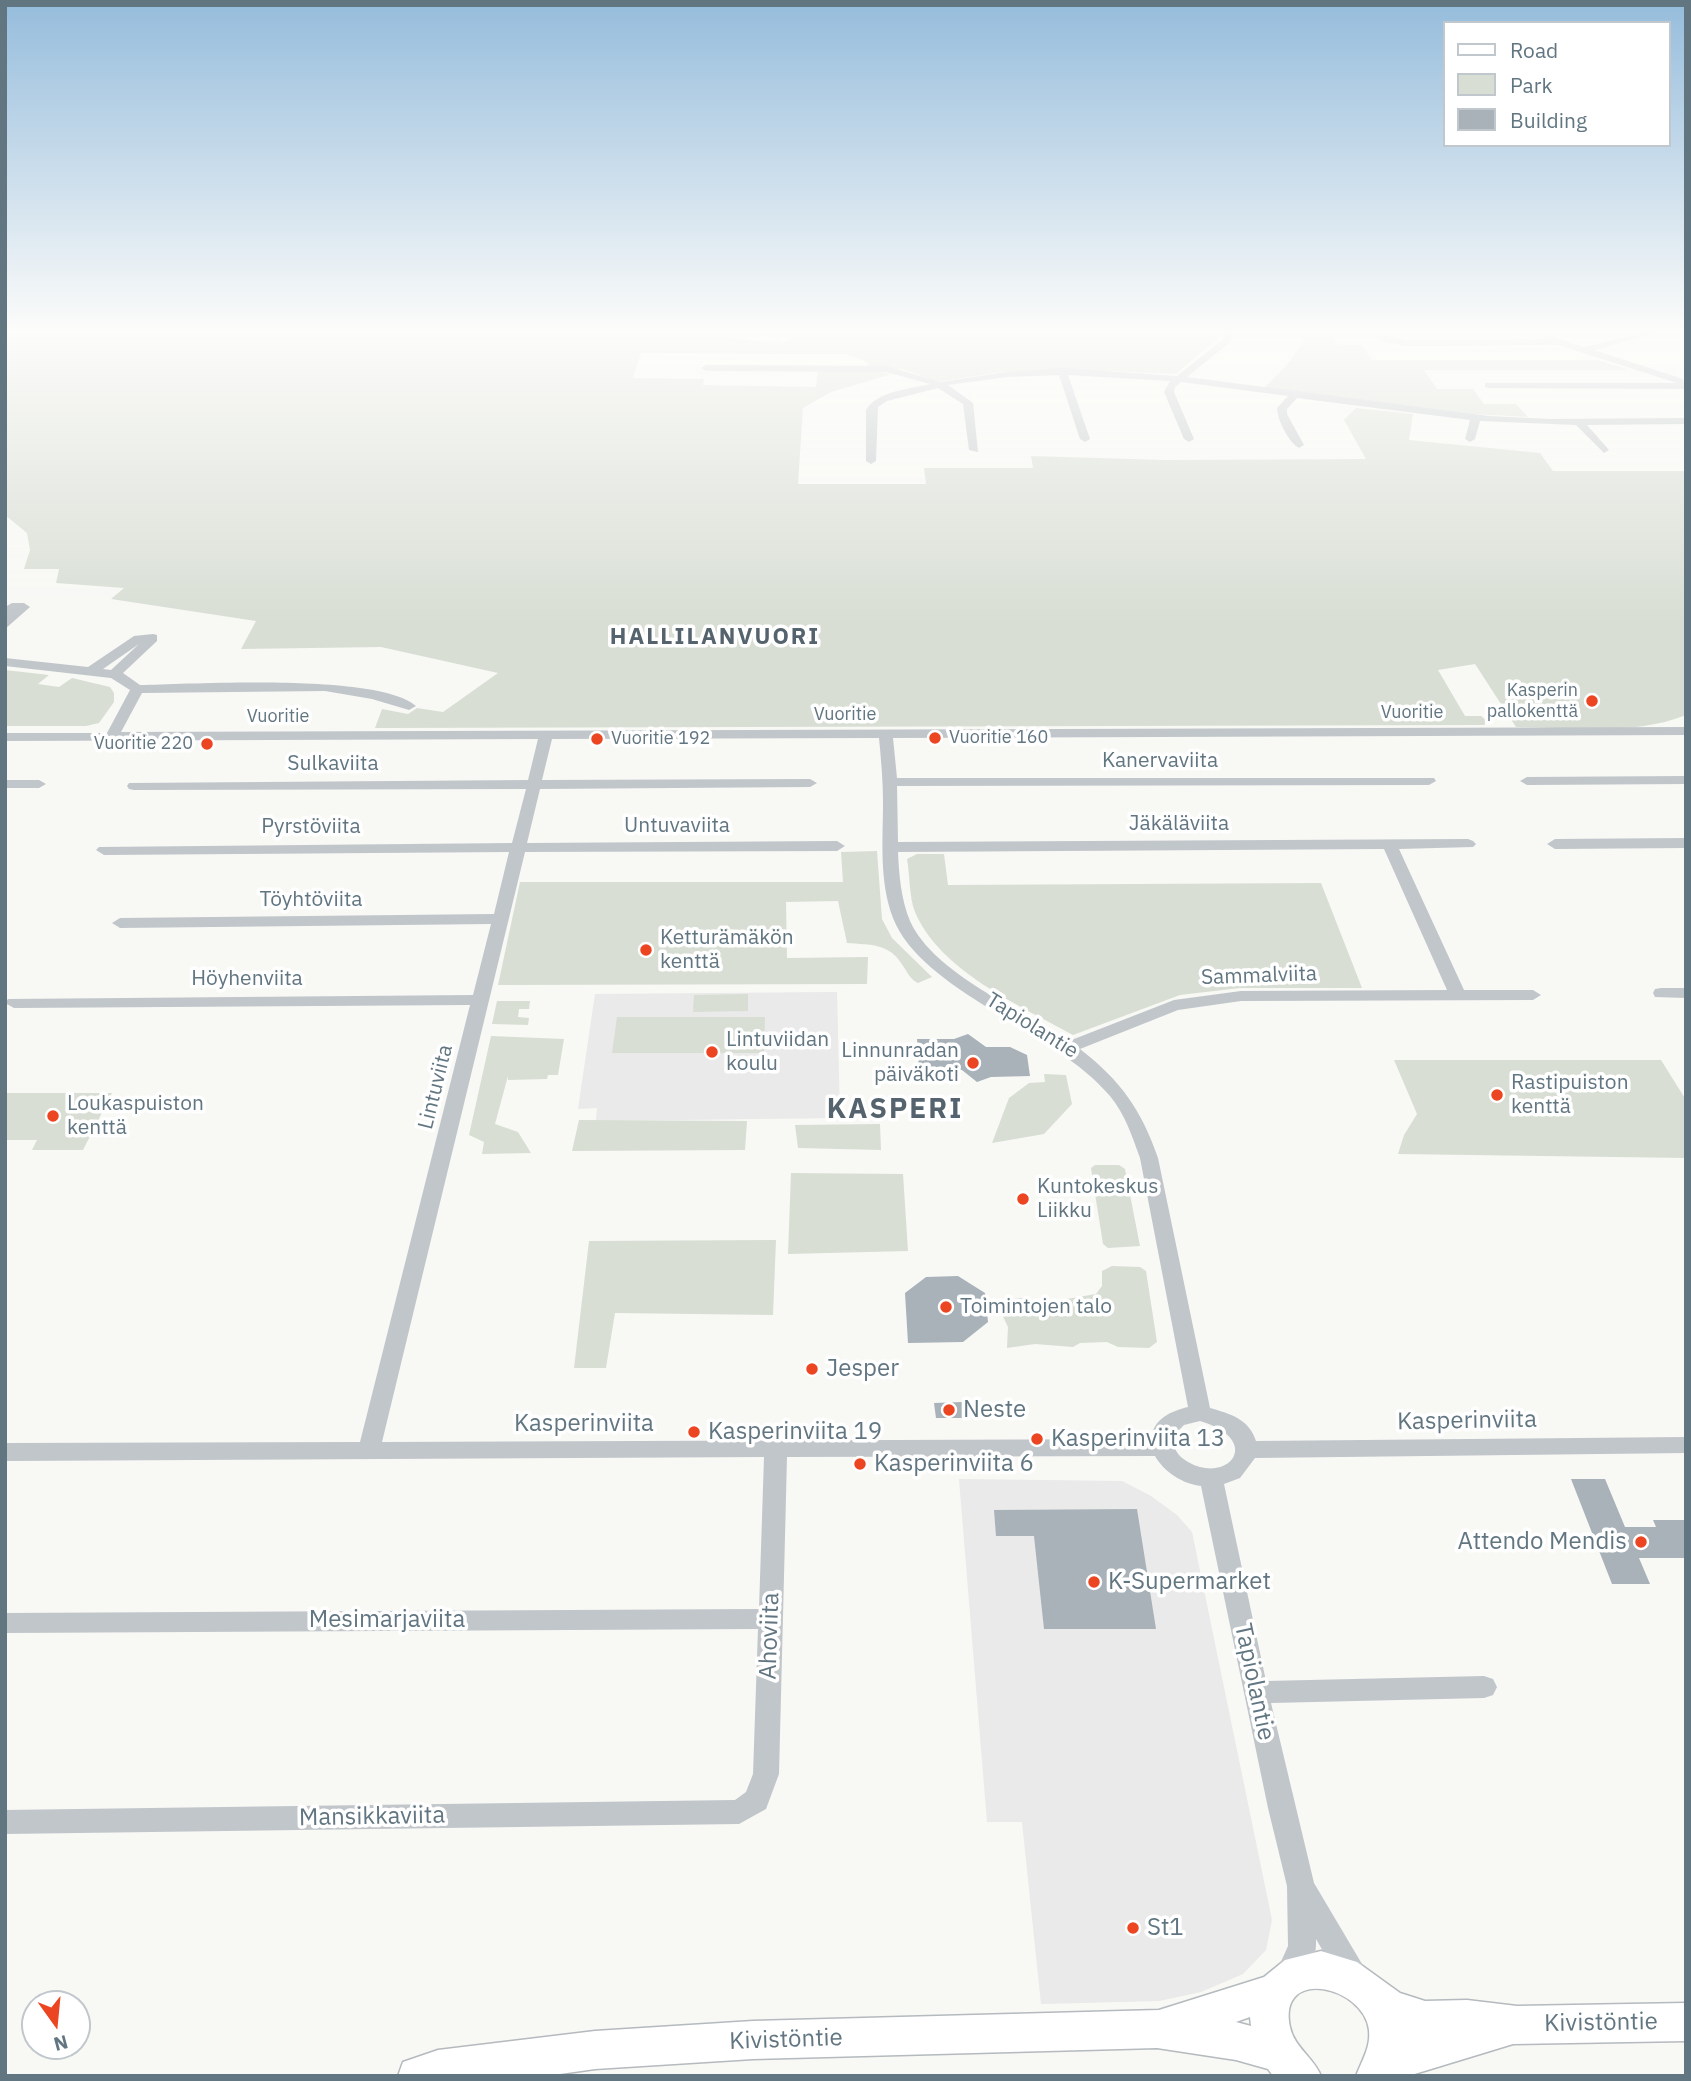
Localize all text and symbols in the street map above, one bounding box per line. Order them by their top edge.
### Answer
legend [1442,21,1670,147]
text: Road [1510,36,1558,64]
text: Park [1510,71,1553,99]
text: Building [1510,106,1587,134]
district label: HALLILANVUORI [611,623,819,651]
place label: Kasperin pallokenttä [1487,680,1578,722]
marker: Kasperin pallokenttä [1584,693,1600,709]
street label: Vuoritie [1381,702,1443,724]
street label: Vuoritie [814,704,876,726]
street label: Vuoritie [247,706,309,728]
place label: Vuoritie 160 [949,727,1048,749]
place label: Vuoritie 192 [611,728,710,750]
marker: Vuoritie 160 [927,730,943,746]
marker: Vuoritie 192 [589,731,605,747]
place label: Vuoritie 220 [94,733,193,755]
marker: Vuoritie 220 [199,736,215,752]
street label: Kanervaviita [1102,748,1218,774]
street label: Sulkaviita [287,751,379,777]
street label: Jäkäläviita [1129,811,1229,837]
street label: Untuvaviita [624,813,730,839]
street label: Pyrstöviita [261,814,361,840]
street label: Töyhtöviita [259,887,363,913]
place label: Ketturämäkön kenttä [660,925,794,975]
marker: Ketturämäkön kenttä [638,942,654,958]
street label: Sammalviita [1200,961,1318,991]
street label: Höyhenviita [191,966,303,992]
street label: Tapiolantie [981,988,1083,1064]
place label: Lintuviidan koulu [726,1027,829,1077]
place label: Linnunradan päiväkoti [841,1038,959,1088]
street label: Lintuviita [413,1042,459,1132]
marker: Lintuviidan koulu [704,1044,720,1060]
marker: Linnunradan päiväkoti [965,1055,981,1071]
place label: Rastipuiston kenttä [1511,1070,1629,1120]
marker: Rastipuiston kenttä [1489,1087,1505,1103]
place label: Loukaspuiston kenttä [67,1091,204,1141]
district label: KASPERI [828,1093,962,1127]
marker: Loukaspuiston kenttä [45,1108,61,1124]
place label: Kuntokeskus Liikku [1037,1174,1158,1224]
marker: Kuntokeskus Liikku [1015,1191,1031,1207]
place label: Toimintojen talo [960,1294,1112,1320]
marker: Toimintojen talo [938,1299,954,1315]
place label: Jesper [826,1355,899,1383]
marker: Jesper [804,1361,820,1377]
place label: Neste [963,1396,1026,1424]
marker: Neste [941,1402,957,1418]
street label: Kasperinviita [1397,1405,1537,1437]
street label: Kasperinviita [514,1410,654,1438]
place label: Kasperinviita 19 [708,1418,882,1446]
marker: Kasperinviita 19 [686,1424,702,1440]
place label: Kasperinviita 13 [1051,1425,1225,1453]
marker: Kasperinviita 13 [1029,1431,1045,1447]
place label: Kasperinviita 6 [874,1450,1034,1478]
marker: Kasperinviita 6 [852,1456,868,1472]
place label: Attendo Mendis [1457,1528,1627,1556]
marker: Attendo Mendis [1633,1534,1649,1550]
place label: K-Supermarket [1108,1568,1271,1596]
marker: K-Supermarket [1086,1574,1102,1590]
street label: Ahoviita [754,1592,786,1680]
street label: Mesimarjaviita [309,1606,465,1634]
street label: Tapiolantie [1228,1621,1280,1743]
street label: Mansikkaviita [299,1801,445,1833]
place label: St1 [1147,1914,1184,1942]
marker: St1 [1125,1920,1141,1936]
north arrow [21,1990,91,2060]
street label: Kivistöntie [1544,2008,1658,2038]
street label: Kivistöntie [729,2024,843,2056]
text: N [51,2030,71,2057]

